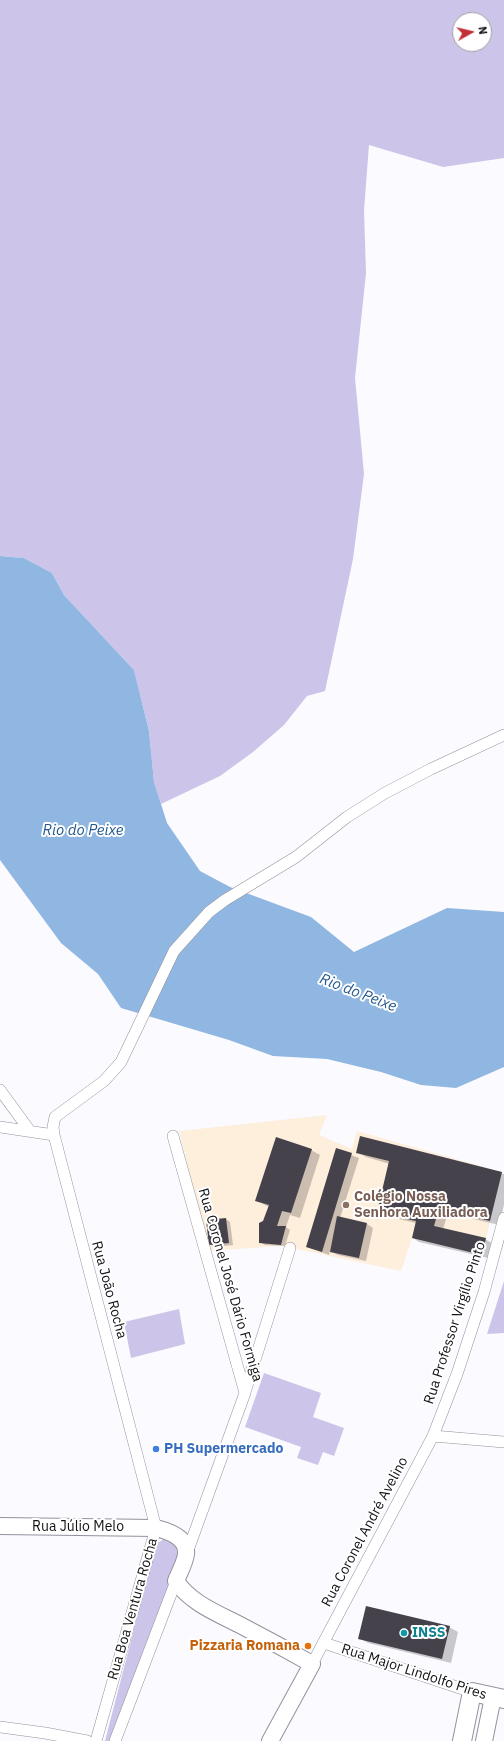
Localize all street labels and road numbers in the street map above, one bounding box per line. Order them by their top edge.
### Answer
street label: Rua Coronel José Dário Formiga [194,1186,266,1384]
street label: Rua João Rocha [88,1239,130,1341]
street label: Rua Professor Virgílio Pinto [421,1240,489,1406]
street label: Rua Coronel André Avelino [318,1454,412,1610]
street label: Rua Júlio Melo [32,1519,124,1535]
street label: Rua Boa Ventura Rocha [105,1536,161,1682]
street label: Rua Major Lindolfo Pires [339,1641,489,1703]

